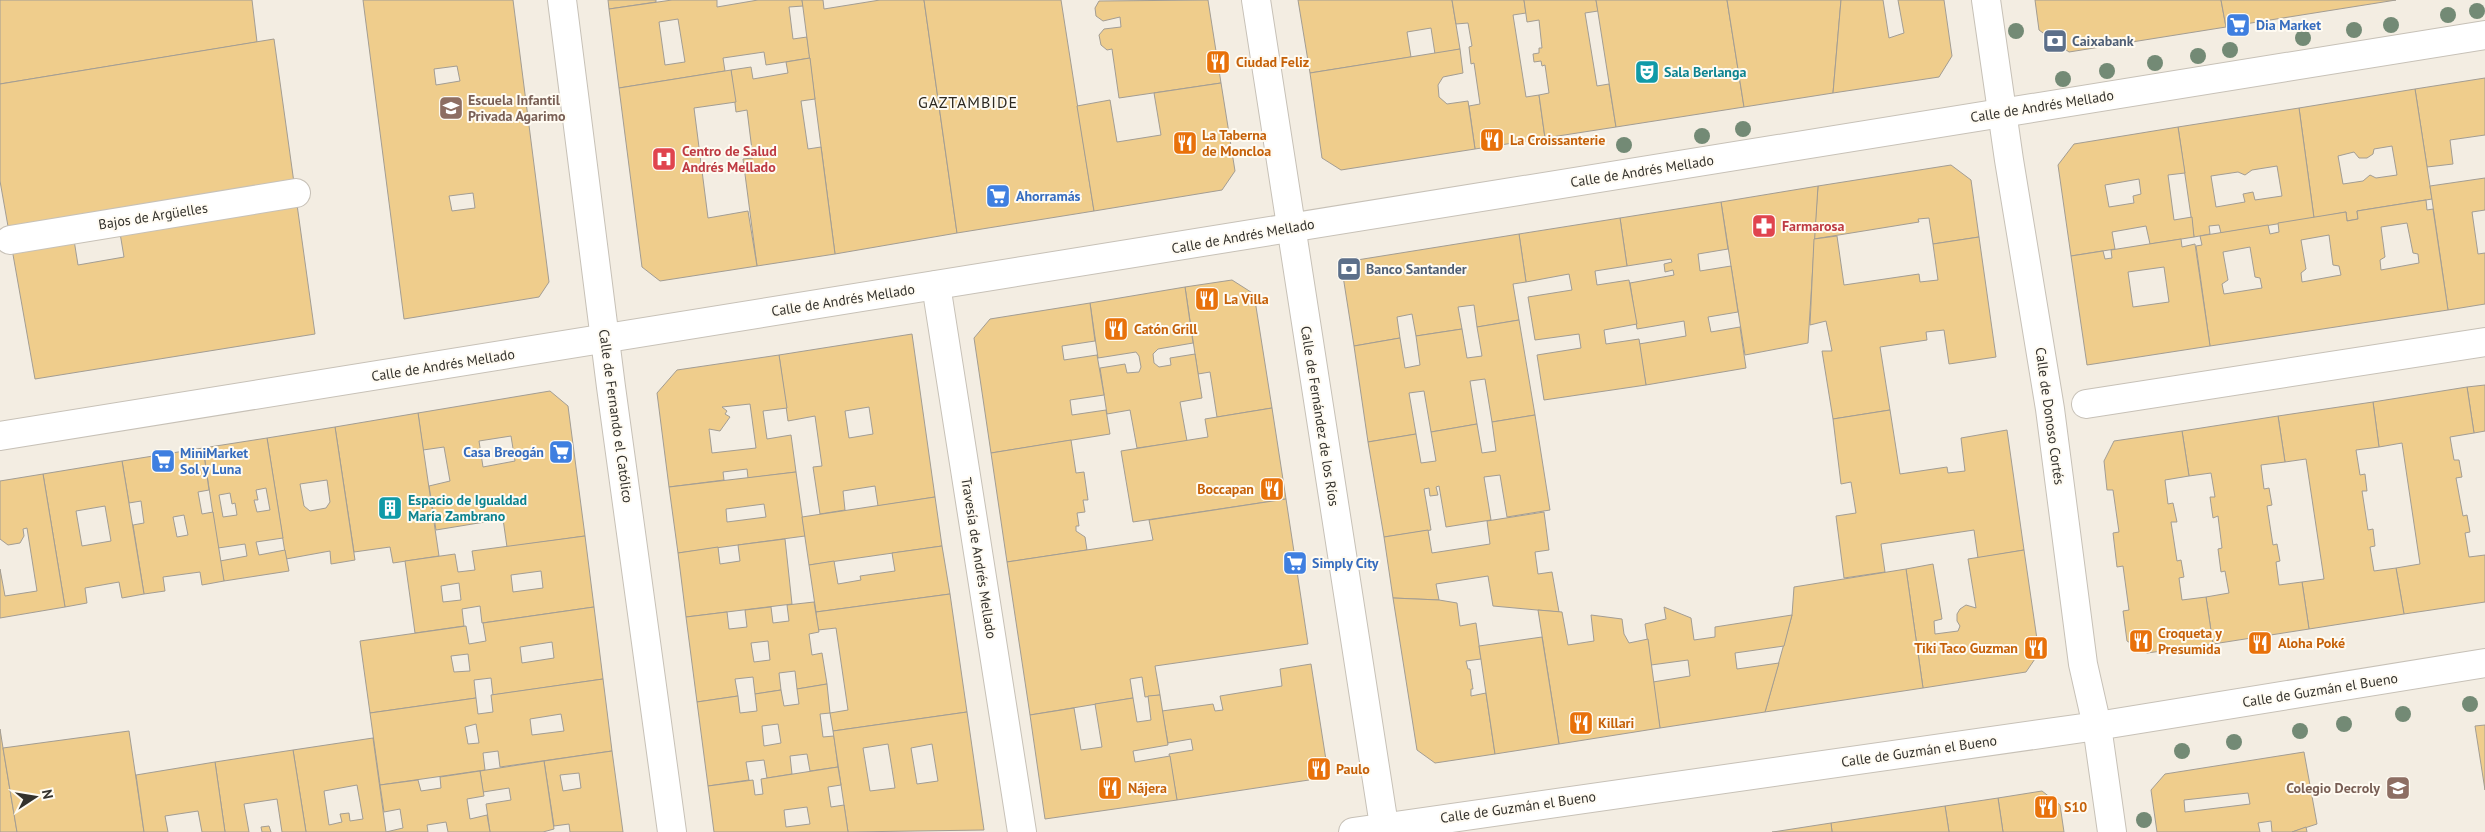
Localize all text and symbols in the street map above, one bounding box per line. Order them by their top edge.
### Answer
supermarket icon: Dia Market [2225,12,2251,38]
place label: Dia Market [2256,16,2321,34]
bank icon: Caixabank [2042,28,2068,54]
place label: Caixabank [2072,32,2134,50]
restaurant icon: Ciudad Feliz [1205,49,1231,75]
place label: Ciudad Feliz [1236,53,1309,71]
theatre icon: Sala Berlanga [1634,59,1660,85]
place label: Sala Berlanga [1664,63,1746,81]
street label: Calle de Andrés Mellado [1969,86,2115,126]
place label: Escuela Infantil Privada Agarimo [468,91,566,125]
district label: GAZTAMBIDE [918,92,1018,112]
school or university icon: Escuela Infantil Privada Agarimo [438,95,464,121]
place label: La Taberna de Moncloa [1202,126,1271,160]
restaurant icon: La Croissanterie [1479,127,1505,153]
restaurant icon: La Taberna de Moncloa [1172,130,1198,156]
place label: La Croissanterie [1510,131,1605,149]
place label: Centro de Salud Andrés Mellado [682,142,777,176]
hospital icon: Centro de Salud Andrés Mellado [651,146,677,172]
street label: Calle de Andrés Mellado [1569,151,1715,191]
supermarket icon: Ahorramás [985,183,1011,209]
place label: Ahorramás [1016,187,1081,205]
street label: Bajos de Argüelles [97,198,209,234]
pharmacy icon: Farmarosa [1751,213,1777,239]
street label: Calle de Andrés Mellado [1170,215,1316,257]
place label: Farmarosa [1782,217,1845,235]
bank icon: Banco Santander [1336,256,1362,282]
place label: Banco Santander [1366,260,1467,278]
street label: Calle de Andrés Mellado [770,280,916,320]
restaurant icon: La Villa [1194,286,1220,312]
place label: La Villa [1224,290,1269,308]
restaurant icon: Catón Grill [1103,316,1129,342]
place label: Catón Grill [1134,320,1198,338]
street label: Calle de Fernández de los Ríos [1297,324,1343,508]
street label: Calle de Fernando el Católico [595,328,637,504]
street label: Calle de Andrés Mellado [370,345,516,385]
street label: Calle de Donoso Cortés [2031,346,2069,486]
supermarket icon: Casa Breogán [548,439,574,465]
place label: Casa Breogán [463,443,544,461]
place label: MiniMarket Sol y Luna [180,444,248,478]
supermarket icon: MiniMarket Sol y Luna [150,448,176,474]
street label: Travesía de Andrés Mellado [957,476,1001,640]
restaurant icon: Boccapan [1259,476,1285,502]
place label: Boccapan [1197,480,1254,498]
place label: Espacio de Igualdad María Zambrano [408,491,527,525]
building icon: Espacio de Igualdad María Zambrano [377,495,403,521]
supermarket icon: Simply City [1282,550,1308,576]
place label: Simply City [1312,554,1379,572]
place label: Croqueta y Presumida [2158,624,2222,658]
restaurant icon: Croqueta y Presumida [2128,628,2154,654]
restaurant icon: Aloha Poké [2247,630,2273,656]
place label: Aloha Poké [2278,634,2345,652]
restaurant icon: Tiki Taco Guzman [2023,635,2049,661]
place label: Tiki Taco Guzman [1914,639,2018,657]
street label: Calle de Guzmán el Bueno [2241,669,2399,711]
restaurant icon: Killari [1568,710,1594,736]
place label: Killari [1598,714,1635,732]
street label: Calle de Guzmán el Bueno [1840,731,1998,771]
restaurant icon: Paulo [1306,756,1332,782]
place label: Paulo [1336,760,1370,778]
north arrow [10,772,60,822]
restaurant icon: Nájera [1097,775,1123,801]
school or university icon: Colegio Decroly [2385,775,2411,801]
place label: Nájera [1128,779,1167,797]
place label: Colegio Decroly [2286,779,2380,797]
street label: Calle de Guzmán el Bueno [1439,787,1597,827]
text: N [38,788,57,801]
restaurant icon: S10 [2033,794,2059,820]
place label: S10 [2064,798,2087,816]

